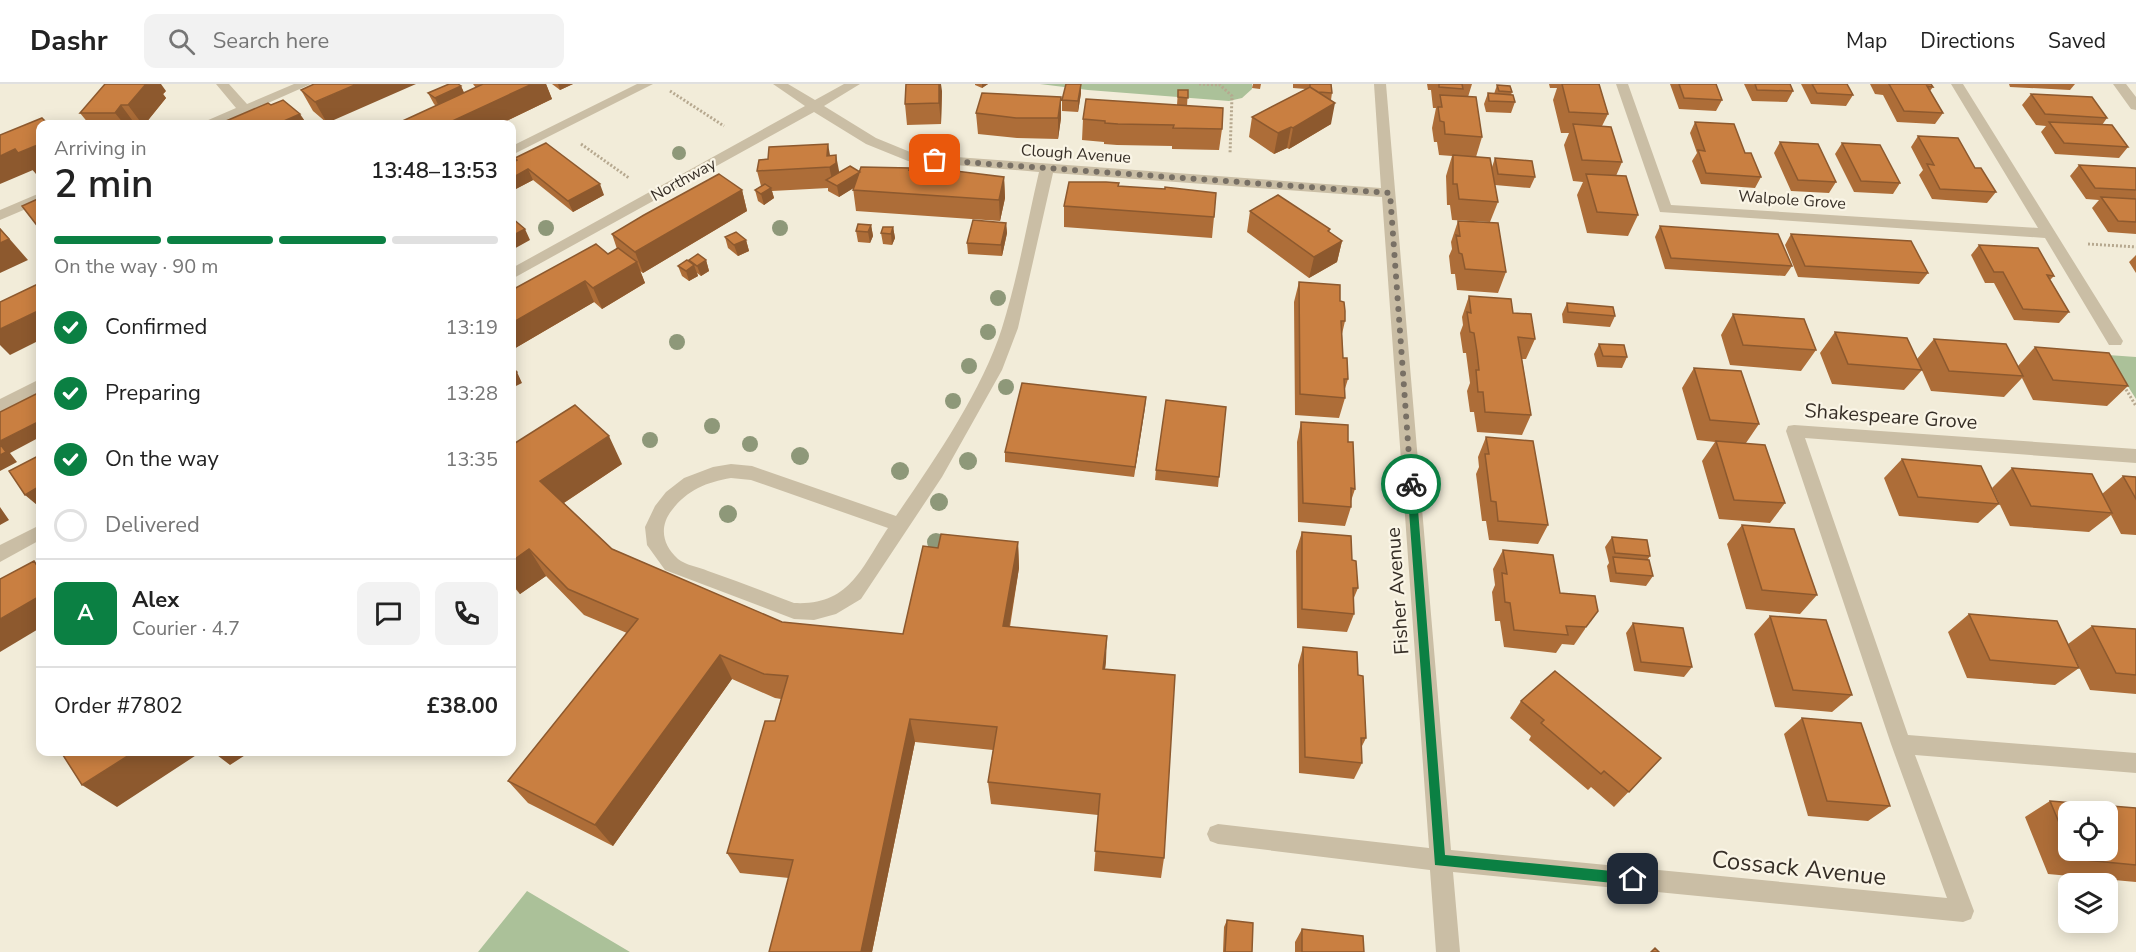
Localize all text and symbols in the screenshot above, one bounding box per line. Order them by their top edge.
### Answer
search box [144,14,564,68]
text: Dashr [30,22,108,60]
icon: search [165,25,198,58]
text: Search here [213,26,329,56]
text: Map [1846,27,1887,55]
text: Directions [1920,27,2015,55]
text: Saved [2048,27,2106,55]
pin [909,134,960,185]
text: Arriving in [54,135,147,162]
street label: Clough Avenue [1020,139,1132,169]
icon: bag [918,143,951,176]
street label: Northway [647,153,721,207]
text: 13:48–13:53 [371,156,498,186]
text: 2 min [54,158,153,211]
street label: Walpole Grove [1737,185,1847,215]
text: On the way · 90 m [54,253,218,280]
icon: check [54,311,87,344]
text: Confirmed [105,312,207,342]
text: 13:19 [445,314,498,341]
icon: check [54,377,87,410]
text: Preparing [105,378,201,408]
text: 13:28 [445,380,498,407]
street label: Shakespeare Grove [1804,397,1978,436]
icon: check [54,443,87,476]
text: On the way [105,444,219,474]
text: 13:35 [445,446,498,473]
courier [1381,454,1441,514]
icon: bike [1395,468,1428,501]
text: Delivered [105,510,200,540]
street label: Fisher Avenue [1380,526,1415,656]
button: chat [357,582,420,645]
button: phone [435,582,498,645]
text: Alex [132,585,179,615]
text: A [77,598,94,628]
text: Courier · 4.7 [132,615,240,642]
text: Order #7802 [54,691,183,721]
text: £38.00 [427,691,498,721]
map controls [2058,801,2118,933]
button: locate [2058,801,2118,861]
street label: Cossack Avenue [1710,843,1888,893]
pin [1607,853,1658,904]
icon: home [1616,862,1649,895]
button: layers [2058,873,2118,933]

